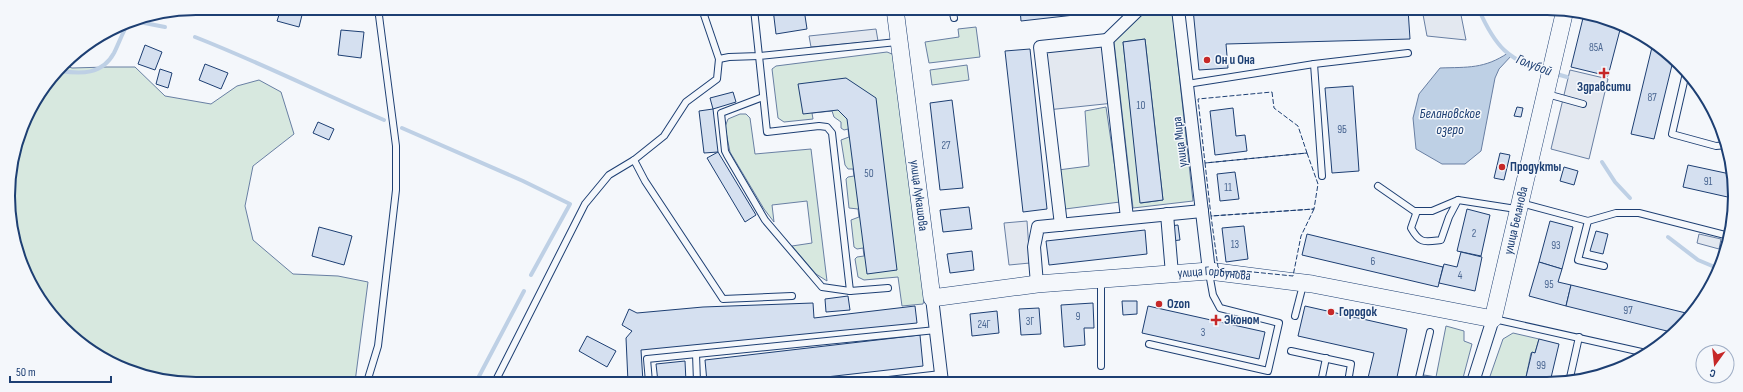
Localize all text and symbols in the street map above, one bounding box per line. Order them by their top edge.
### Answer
house number: 85А [1589,41,1603,54]
water label: Голубой [1514,50,1554,80]
place label: Он и Она [1215,52,1255,68]
marker: Он и Она [1202,55,1212,65]
marker: Здравсити [1599,68,1609,78]
place label: Здравсити [1577,79,1631,95]
house number: 87 [1647,91,1657,104]
house number: 10 [1137,99,1145,112]
water label: Белановское озеро [1420,105,1481,138]
street label: улица Мира [1169,116,1191,168]
house number: 9Б [1337,123,1347,136]
house number: 27 [942,139,951,152]
street label: улица Лукашова [906,159,931,232]
place label: Продукты [1510,159,1561,175]
marker: Продукты [1497,162,1507,172]
house number: 50 [864,167,874,180]
house number: 91 [1704,175,1713,188]
house number: 11 [1224,181,1232,194]
street label: улица Беланова [1500,185,1532,256]
house number: 2 [1472,227,1477,240]
house number: 13 [1231,238,1240,251]
house number: 93 [1551,239,1561,252]
house number: 6 [1371,255,1376,268]
street label: улица Горбунова [1177,263,1252,284]
house number: 4 [1458,269,1463,282]
house number: 95 [1544,278,1554,291]
place label: Ozon [1167,296,1190,312]
marker: Ozon [1154,299,1164,309]
place label: Городок [1339,304,1377,320]
house number: 97 [1623,304,1633,317]
marker: Городок [1326,307,1336,317]
house number: 9 [1076,310,1081,323]
place label: Эконом [1224,312,1260,328]
house number: 3Г [1026,315,1034,328]
marker: Эконом [1211,315,1221,325]
house number: 24Г [977,318,991,331]
house number: 3 [1201,326,1206,339]
north arrow [1695,344,1735,384]
scale bar [10,358,111,384]
house number: 99 [1536,359,1546,372]
text: 50 m [16,365,36,380]
text: С [1708,366,1717,380]

